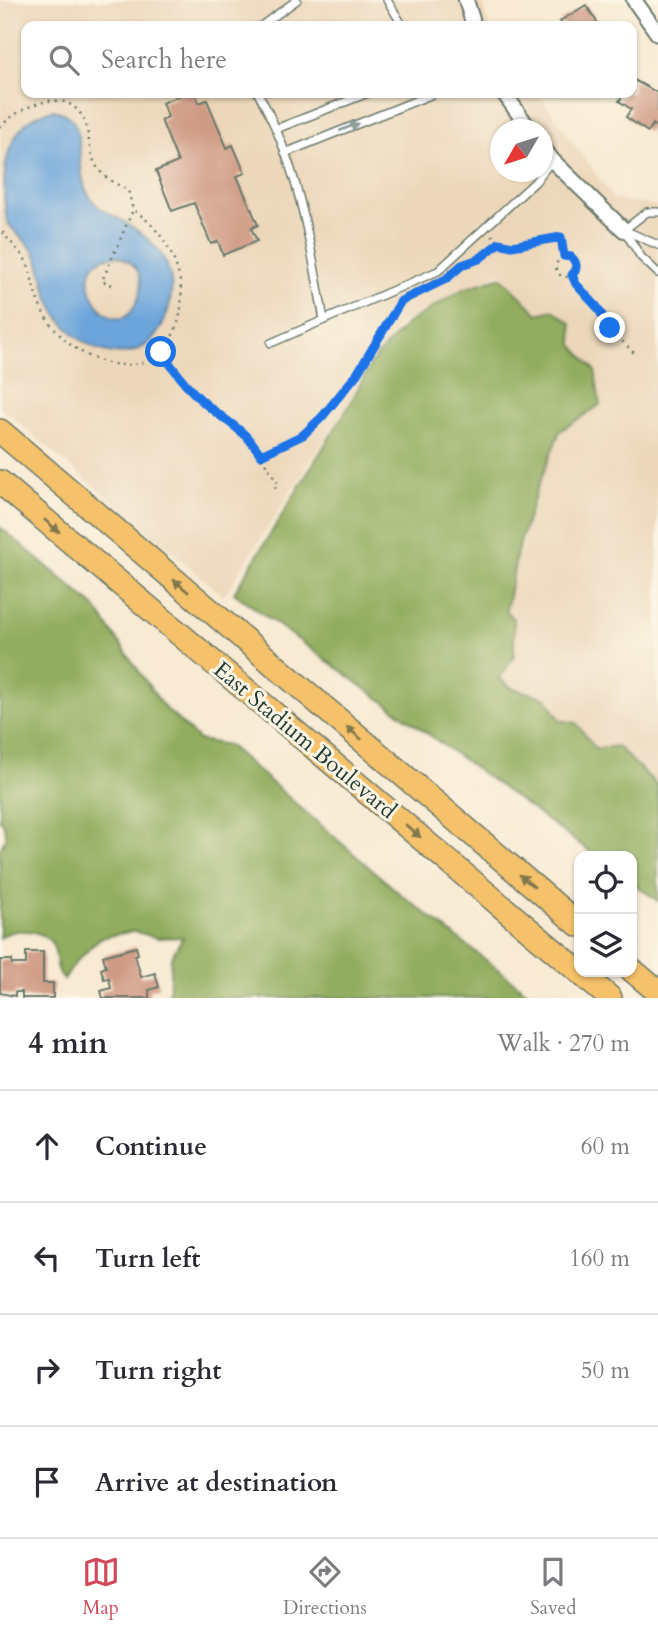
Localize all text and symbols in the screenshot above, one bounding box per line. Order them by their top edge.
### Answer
search box [21,21,637,98]
icon: search [45,41,83,79]
text: Search here [101,42,227,77]
north arrow [490,119,553,182]
one-way arrow [338,122,359,133]
route end [594,312,625,343]
route start [145,336,176,367]
one-way arrow [43,518,61,534]
one-way arrow [172,578,190,594]
street label: East Stadium Boulevard [207,654,404,826]
one-way arrow [345,725,363,741]
one-way arrow [404,823,422,839]
map controls [574,851,637,977]
button: locate [574,851,637,914]
one-way arrow [519,874,536,889]
button: layers [574,914,637,977]
text: 4 min [28,1023,108,1064]
text: Walk · 270 m [497,1028,630,1059]
icon: ahead [28,1127,66,1165]
text: Continue [95,1129,207,1164]
text: 60 m [581,1131,630,1162]
icon: left [28,1239,66,1277]
text: Turn left [95,1241,200,1276]
text: 160 m [569,1243,630,1274]
icon: right [28,1351,66,1389]
text: Turn right [95,1353,222,1388]
text: 50 m [581,1355,630,1386]
icon: arrive [28,1463,66,1501]
text: Arrive at destination [95,1465,338,1500]
tab: Map [82,1553,120,1621]
tab: Directions [283,1553,367,1621]
tab: Saved [530,1553,576,1621]

